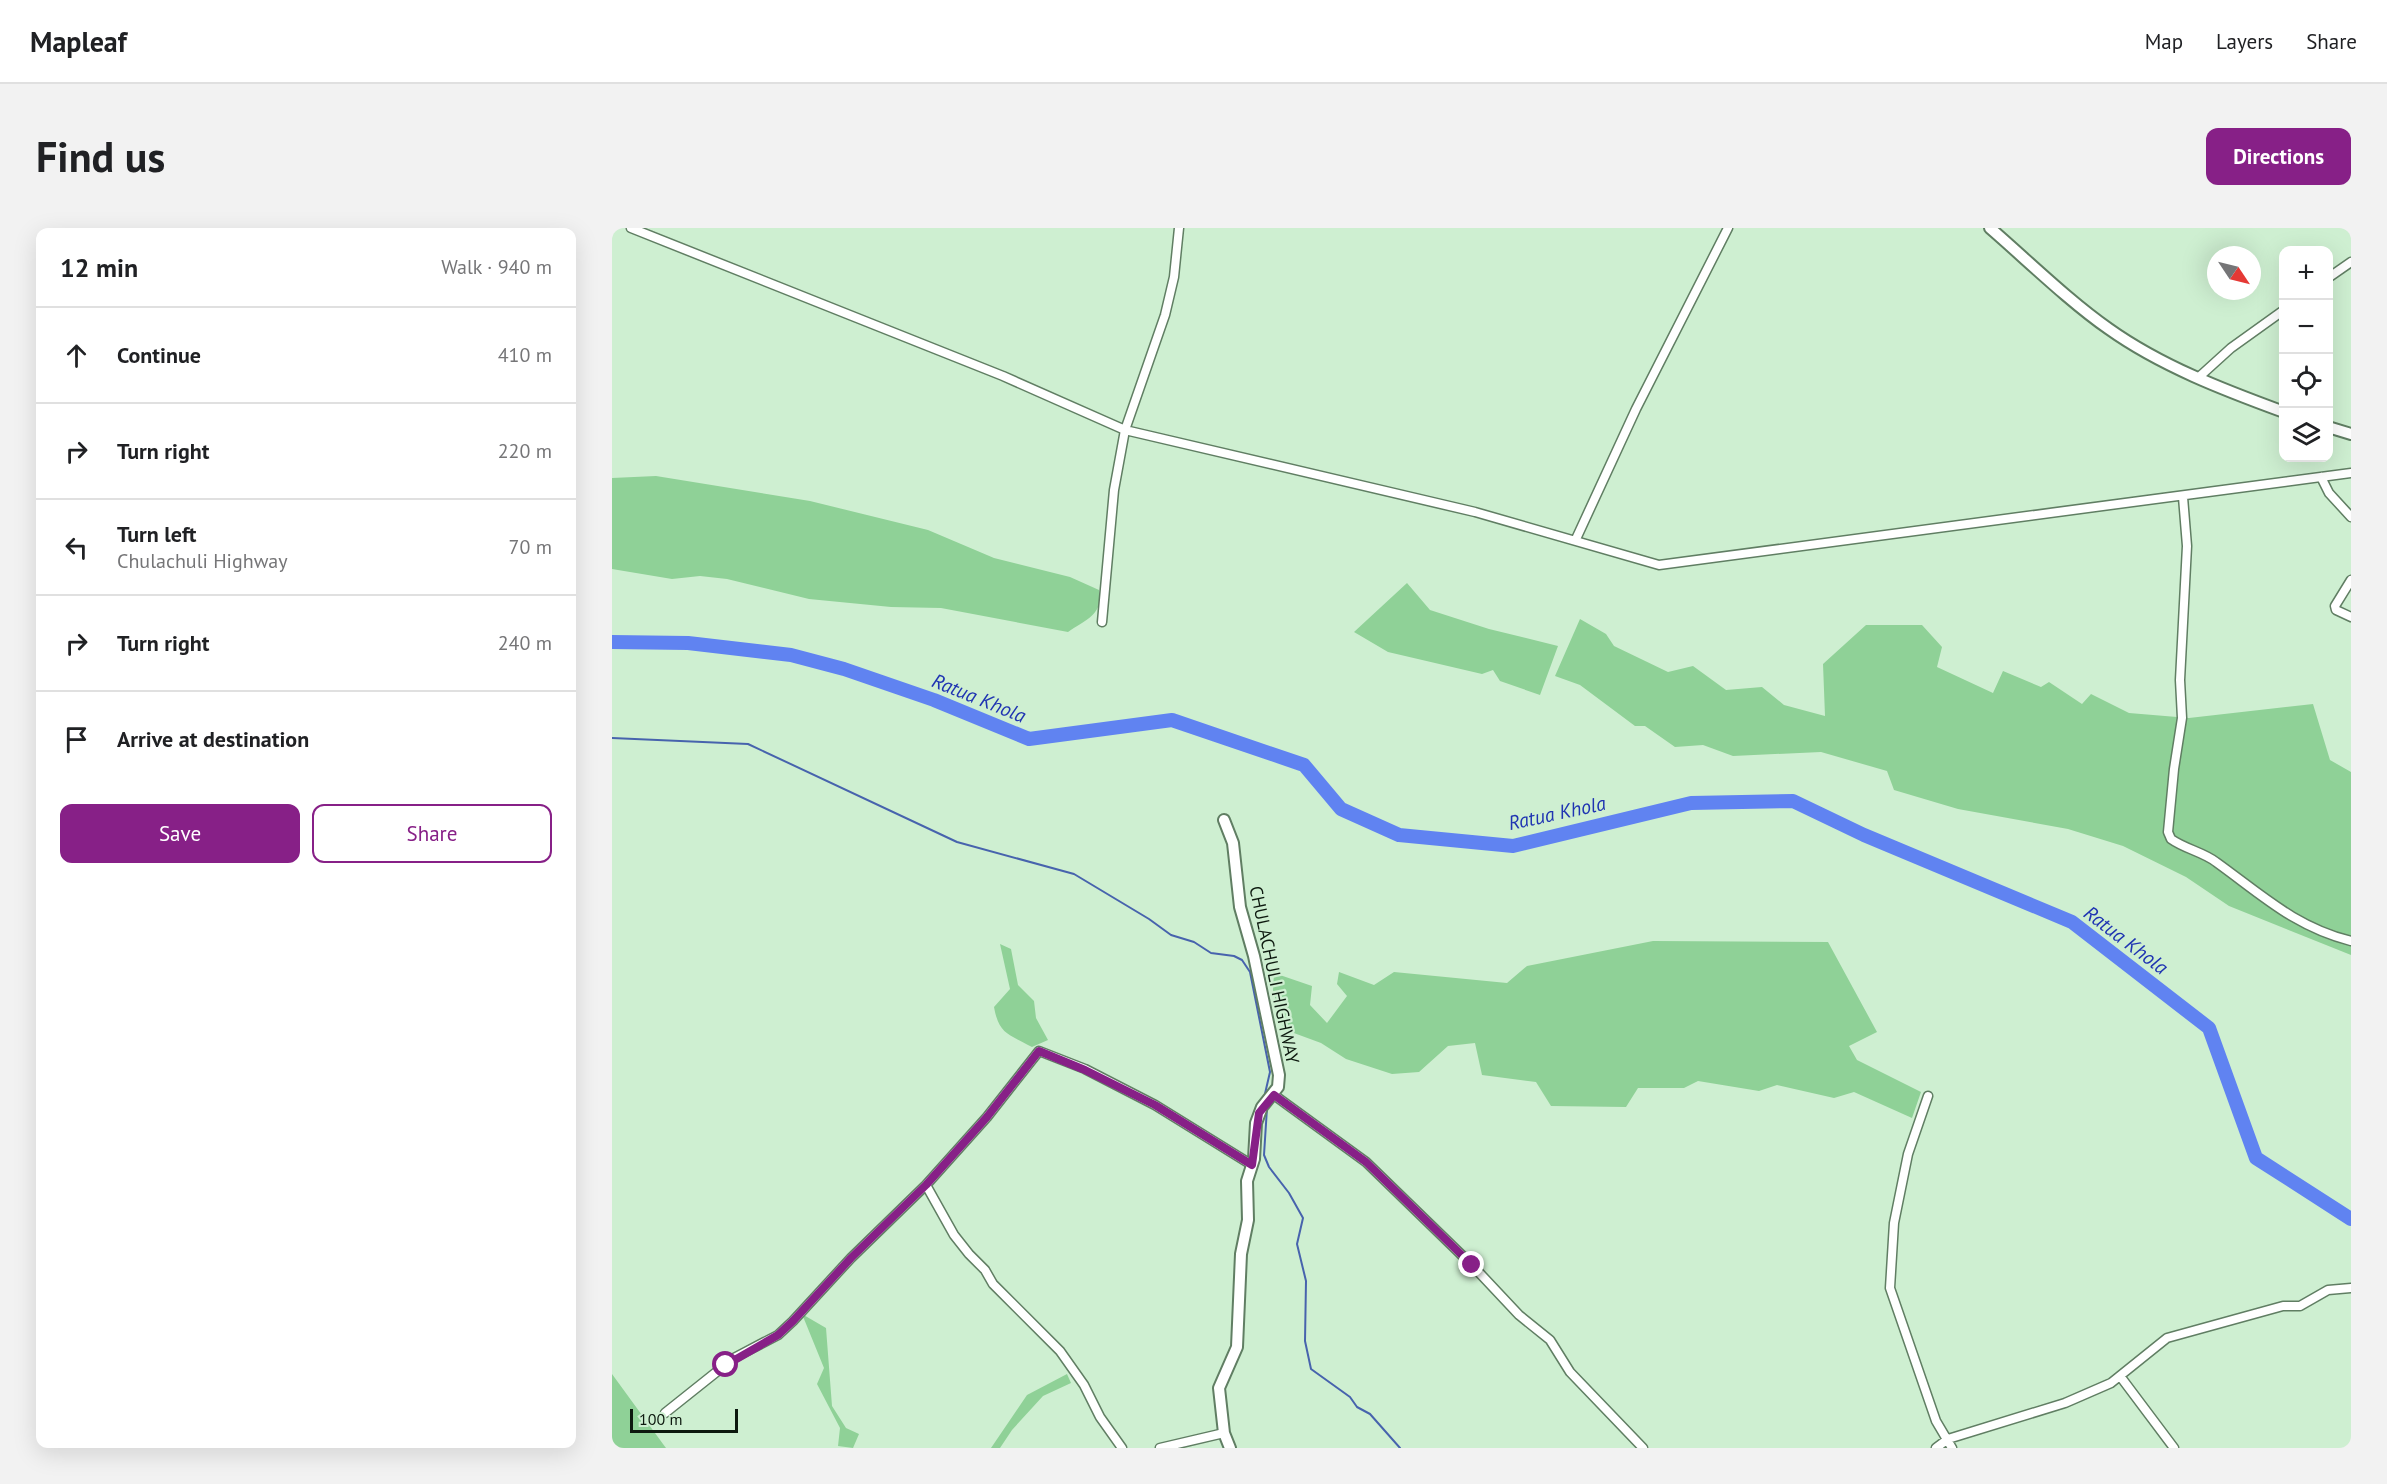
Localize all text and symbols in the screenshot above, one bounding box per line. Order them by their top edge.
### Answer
text: Mapleaf [30,23,127,60]
text: Map [2145,28,2183,55]
text: Layers [2216,28,2273,55]
text: Share [2306,28,2357,55]
button: Directions [2206,128,2351,185]
text: Find us [36,129,165,184]
north arrow [2207,246,2261,300]
map controls [2279,246,2333,462]
button: + [2279,246,2333,300]
text: 12 min [60,251,138,284]
text: Walk · 940 m [441,254,552,280]
button: − [2279,300,2333,354]
icon: ahead [60,339,93,372]
text: Continue [117,341,201,369]
text: 410 m [498,342,552,368]
button: locate [2279,354,2333,408]
button: layers [2279,408,2333,462]
icon: right [60,435,93,468]
text: Turn right [117,437,209,465]
text: 220 m [498,438,552,464]
text: Turn left [117,520,197,548]
icon: left [60,531,93,564]
text: 70 m [509,534,552,560]
text: Chulachuli Highway [117,548,288,574]
icon: right [60,627,93,660]
text: Turn right [117,629,209,657]
text: 240 m [498,630,552,656]
water label: Ratua Khola [928,667,1030,729]
icon: arrive [60,723,93,756]
text: Arrive at destination [117,725,309,753]
water label: Ratua Khola [1506,790,1608,836]
button: Save [60,804,300,863]
button: Share [312,804,552,863]
street label: CHULACHULI HIGHWAY [1244,884,1305,1066]
water label: Ratua Khola [2079,900,2174,980]
route end [1458,1251,1484,1277]
route start [712,1351,738,1377]
scale bar [630,1406,738,1434]
text: 100 m [639,1409,682,1429]

